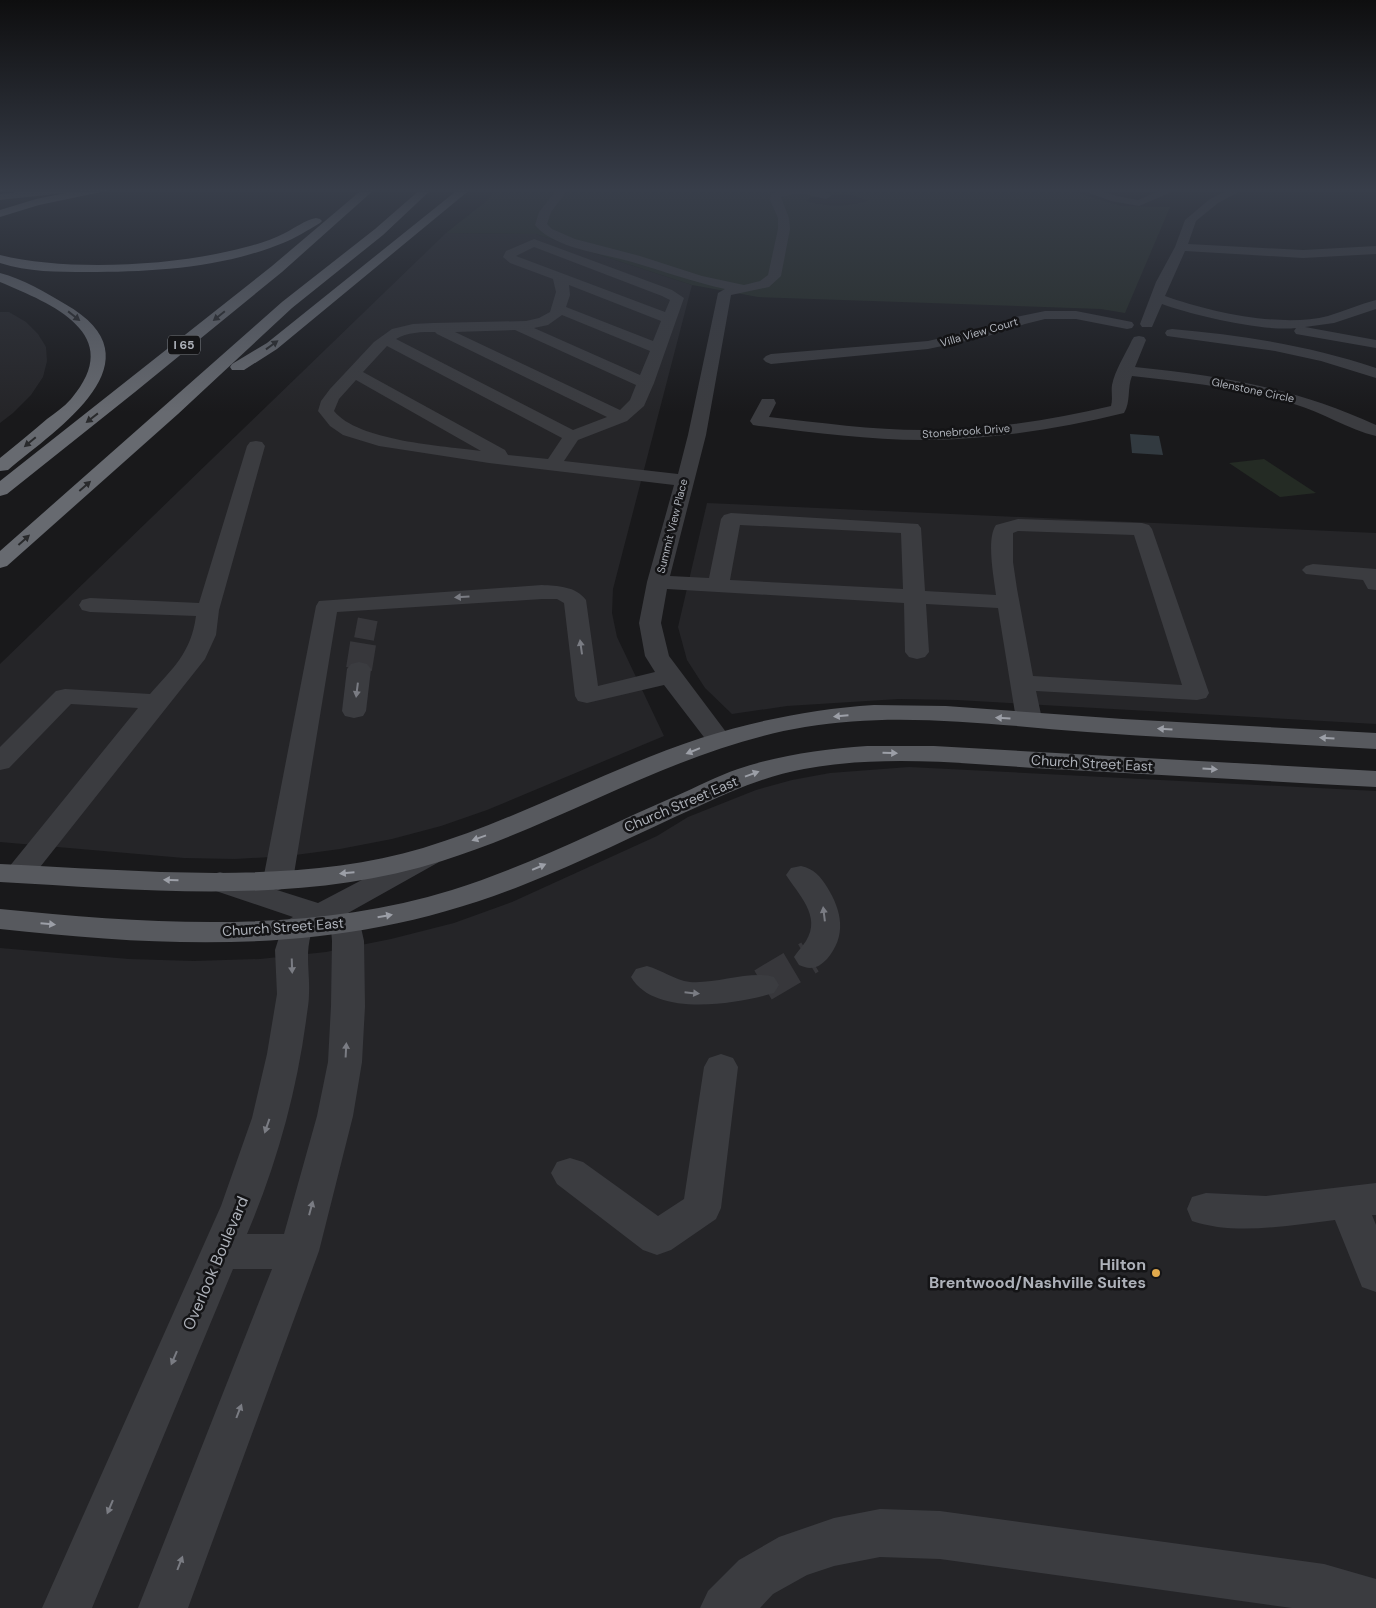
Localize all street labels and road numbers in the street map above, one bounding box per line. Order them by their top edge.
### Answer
street label: Villa View Court [938,314,1020,350]
road number: I 65 [168,336,200,354]
street label: Glenstone Circle [1210,374,1296,406]
street label: Stonebrook Drive [922,421,1010,441]
street label: Summit View Place [653,477,691,575]
street label: Church Street East [1031,751,1153,775]
street label: Church Street East [621,772,741,836]
street label: Church Street East [222,914,344,940]
street label: Overlook Boulevard [178,1193,253,1333]

